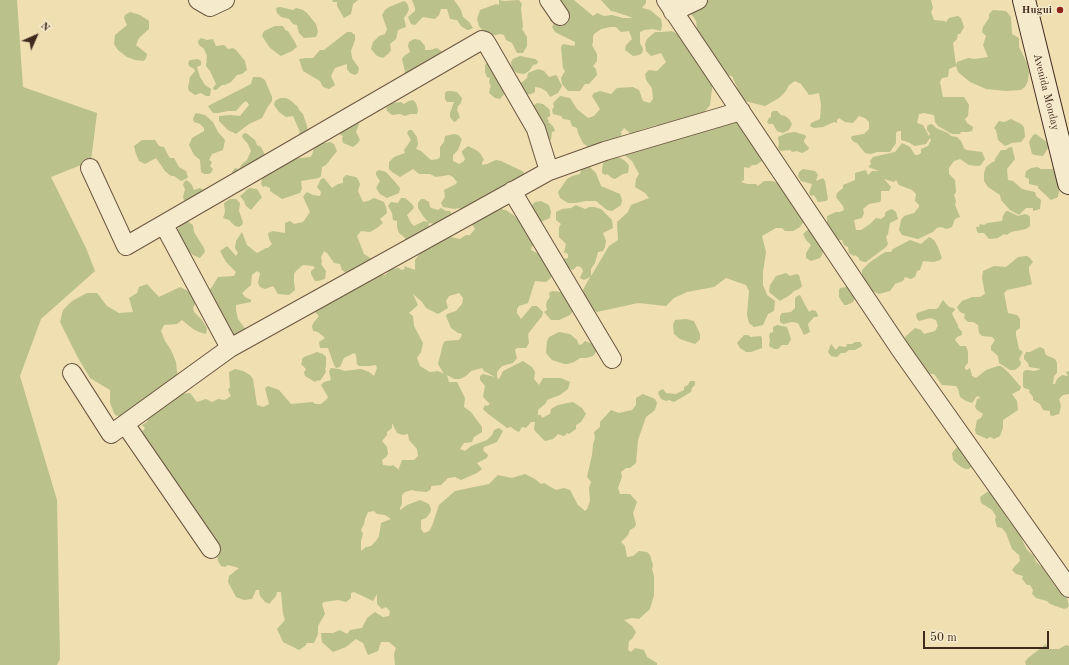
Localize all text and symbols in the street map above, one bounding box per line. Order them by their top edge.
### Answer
place label: Hugui [1021,3,1052,17]
marker: Hugui [1055,5,1065,15]
north arrow [16,16,56,56]
text: N [38,20,52,34]
street label: Avenida Monday [1030,52,1062,132]
scale bar [925,623,1051,649]
text: 50 m [930,632,957,644]

